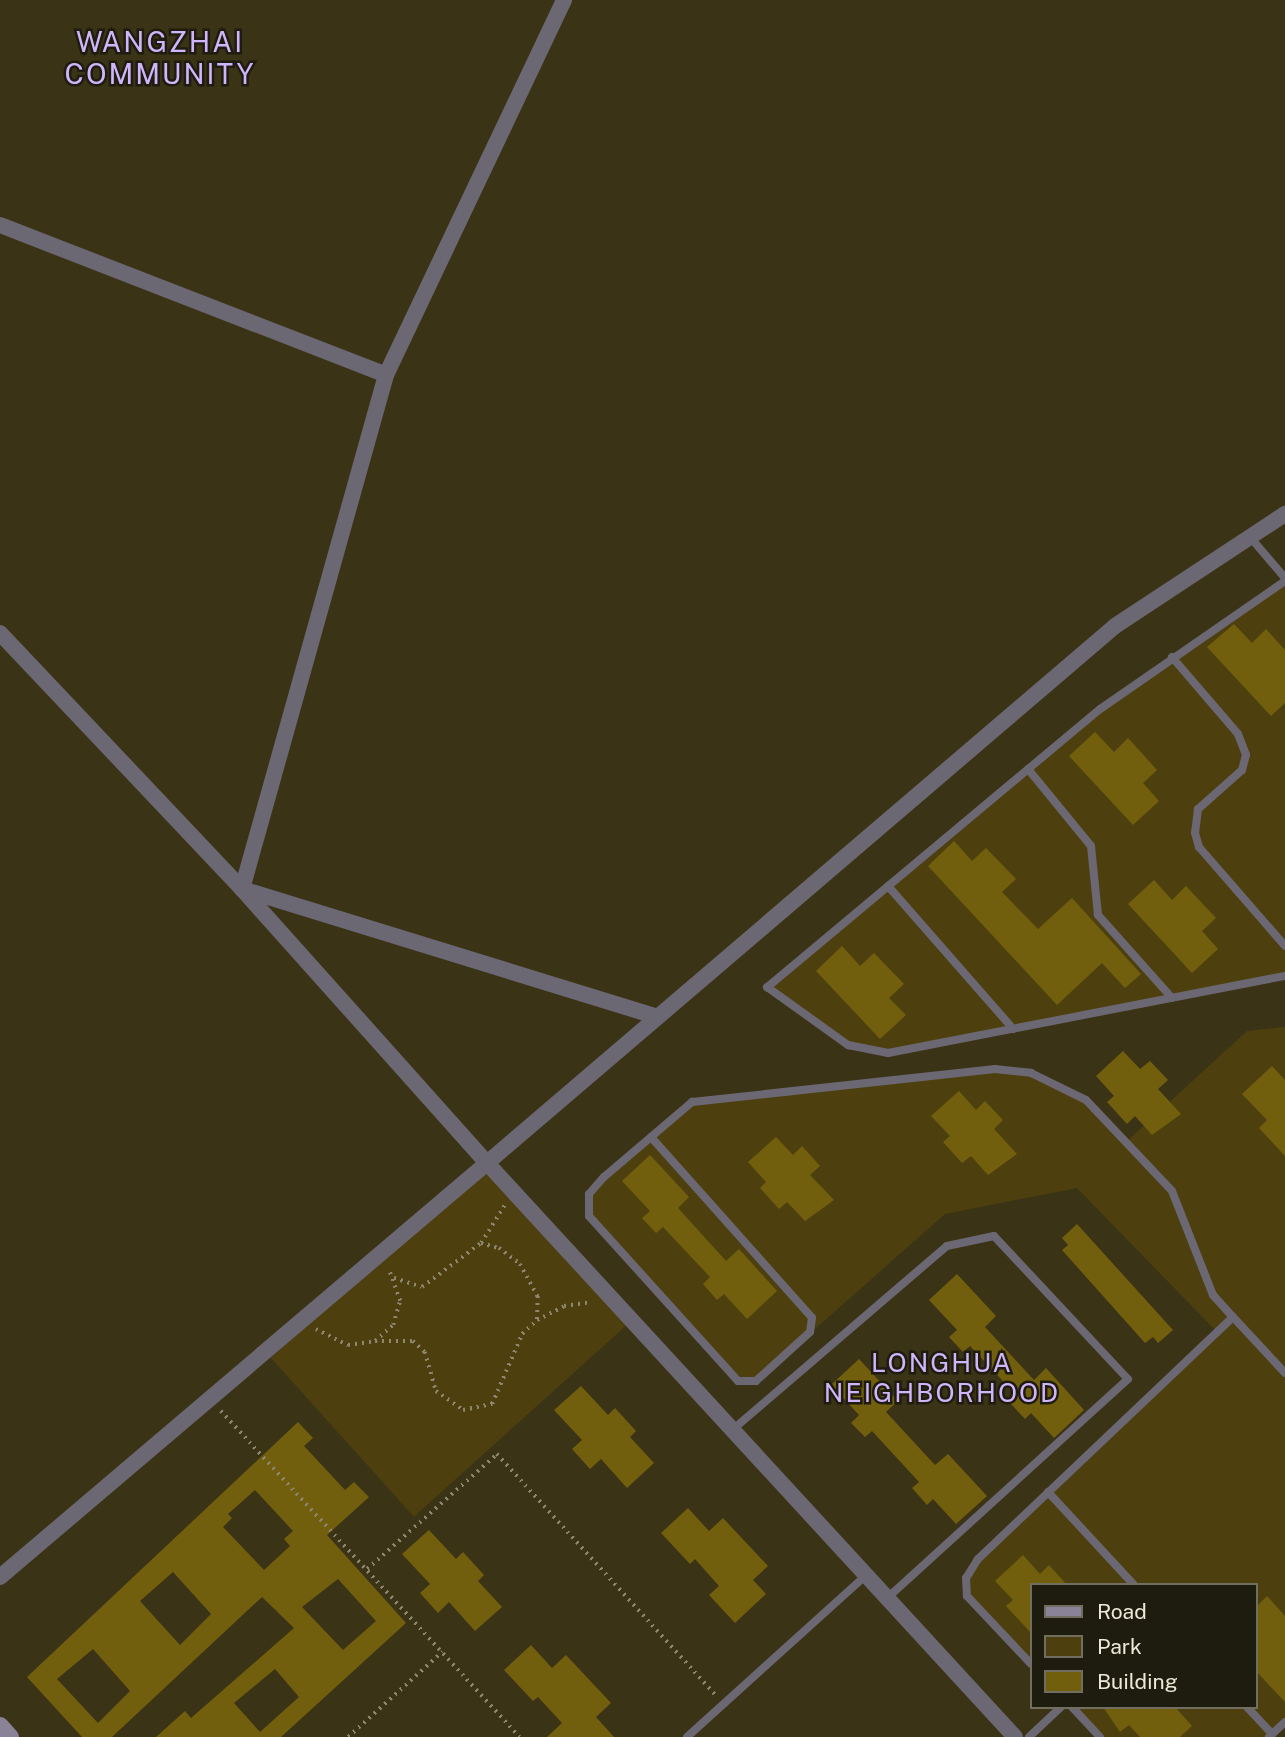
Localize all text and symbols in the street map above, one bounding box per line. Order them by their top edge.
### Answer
district label: WANGZHAI COMMUNITY [66,25,254,91]
district label: LONGHUA NEIGHBORHOOD [825,1347,1059,1408]
legend [1030,1583,1257,1709]
text: Road [1097,1599,1147,1624]
text: Park [1097,1634,1142,1659]
text: Building [1097,1669,1178,1694]

